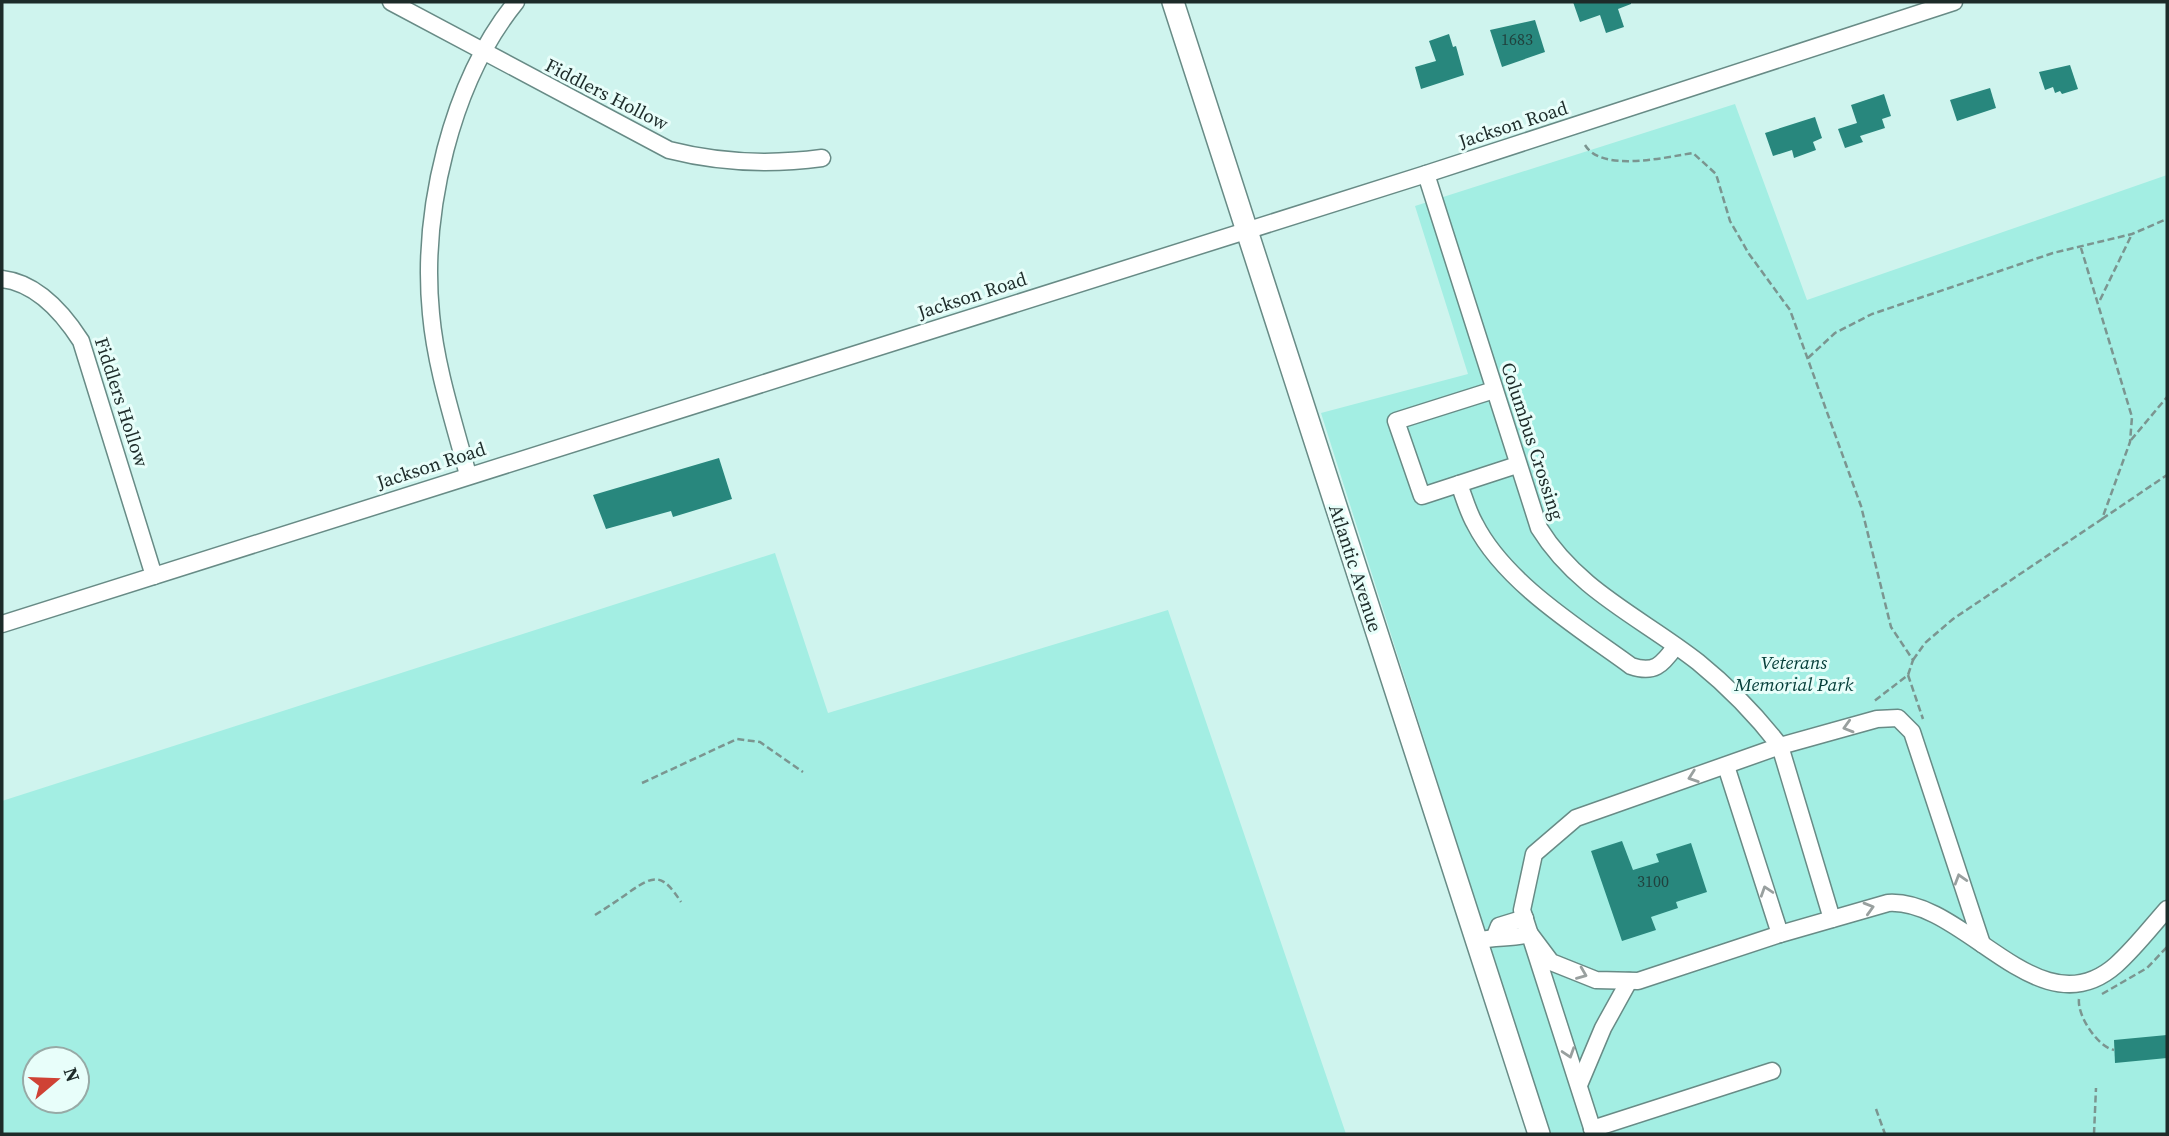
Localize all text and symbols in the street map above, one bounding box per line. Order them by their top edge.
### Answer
house number: 1683 [1501,28,1533,50]
street label: Fiddlers Hollow [541,52,673,136]
street label: Jackson Road [1454,94,1571,154]
street label: Jackson Road [913,265,1030,325]
street label: Fiddlers Hollow [89,334,155,471]
street label: Columbus Crossing [1495,359,1571,523]
street label: Jackson Road [372,435,489,495]
street label: Atlantic Avenue [1323,501,1389,635]
park label: Veterans Memorial Park [1733,649,1854,697]
one-way arrow [1842,719,1854,734]
one-way arrow [1687,769,1700,783]
house number: 3100 [1637,870,1669,892]
one-way arrow [1954,874,1968,886]
one-way arrow [1760,886,1774,898]
one-way arrow [1863,902,1875,917]
one-way arrow [1575,966,1587,980]
north arrow [21,1045,91,1115]
one-way arrow [1560,1047,1575,1059]
text: N [58,1064,87,1085]

